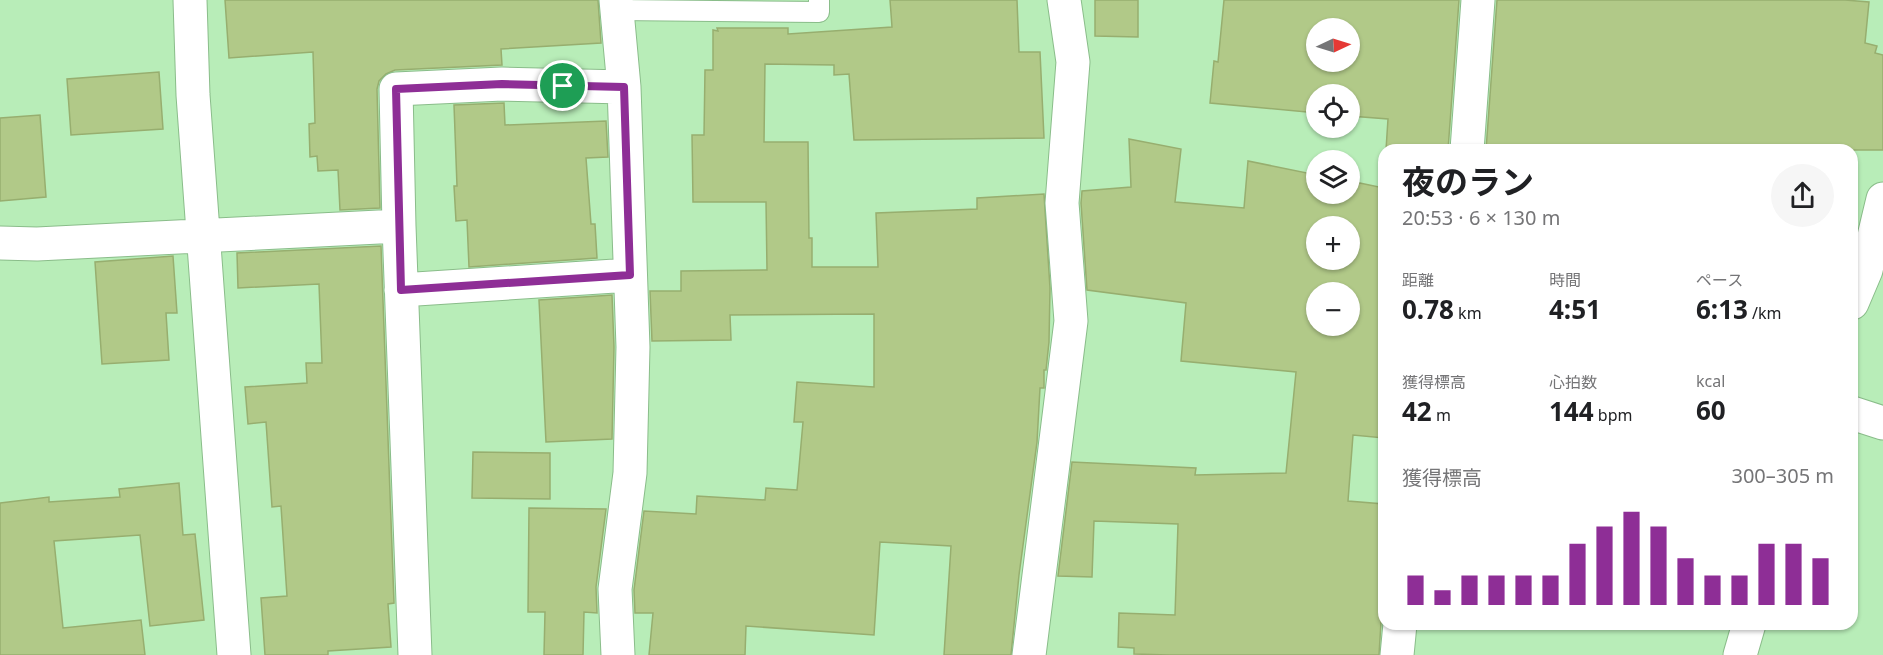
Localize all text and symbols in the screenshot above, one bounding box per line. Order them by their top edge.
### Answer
north arrow [1306,18,1360,72]
map controls [1306,18,1360,336]
pin [537,60,588,111]
icon: arrive [546,69,579,102]
button: locate [1306,84,1360,138]
button: layers [1306,150,1360,204]
text: 夜のラン [1402,159,1534,204]
button: share [1771,164,1834,227]
text: 20:53 · 6 × 130 m [1402,204,1560,231]
button: + [1306,216,1360,270]
text: 距離 [1402,269,1434,291]
text: 時間 [1549,269,1581,291]
text: ペース [1696,269,1743,291]
button: − [1306,282,1360,336]
text: 0.78 [1402,291,1454,327]
text: 4:51 [1549,291,1601,327]
text: 6:13 [1696,291,1748,327]
text: km [1454,302,1482,324]
text: /km [1748,302,1782,324]
text: kcal [1696,370,1725,392]
text: 獲得標高 [1402,371,1466,393]
text: 心拍数 [1549,371,1597,393]
text: 60 [1696,392,1726,428]
text: 42 [1402,393,1432,429]
text: 144 [1549,393,1594,429]
text: m [1432,404,1451,426]
text: bpm [1594,404,1632,426]
text: 300–305 m [1731,462,1834,489]
text: 獲得標高 [1402,464,1482,491]

